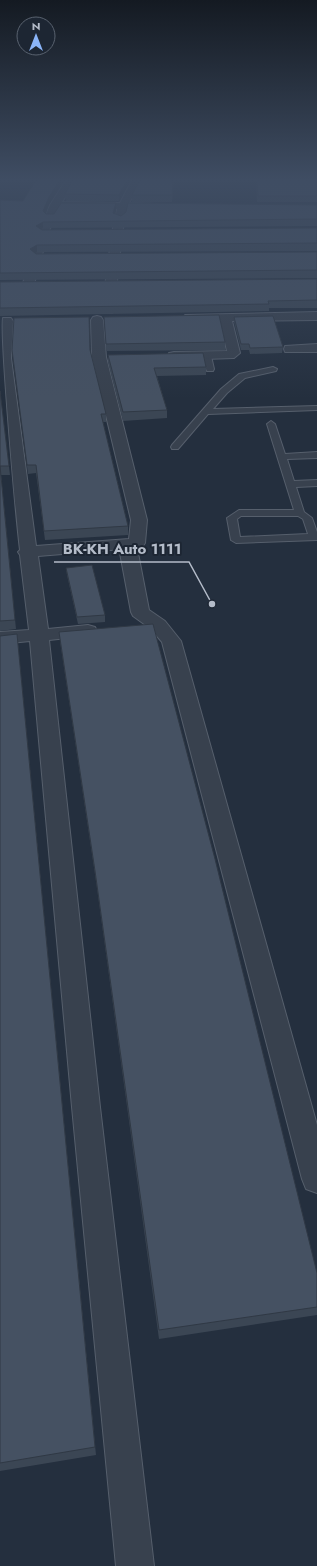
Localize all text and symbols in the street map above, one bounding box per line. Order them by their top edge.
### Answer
north arrow [16,16,56,56]
text: N [32,18,40,34]
callout: BK-KH Auto 1111 [54,535,189,562]
text: BK-KH Auto 1111 [63,538,181,560]

